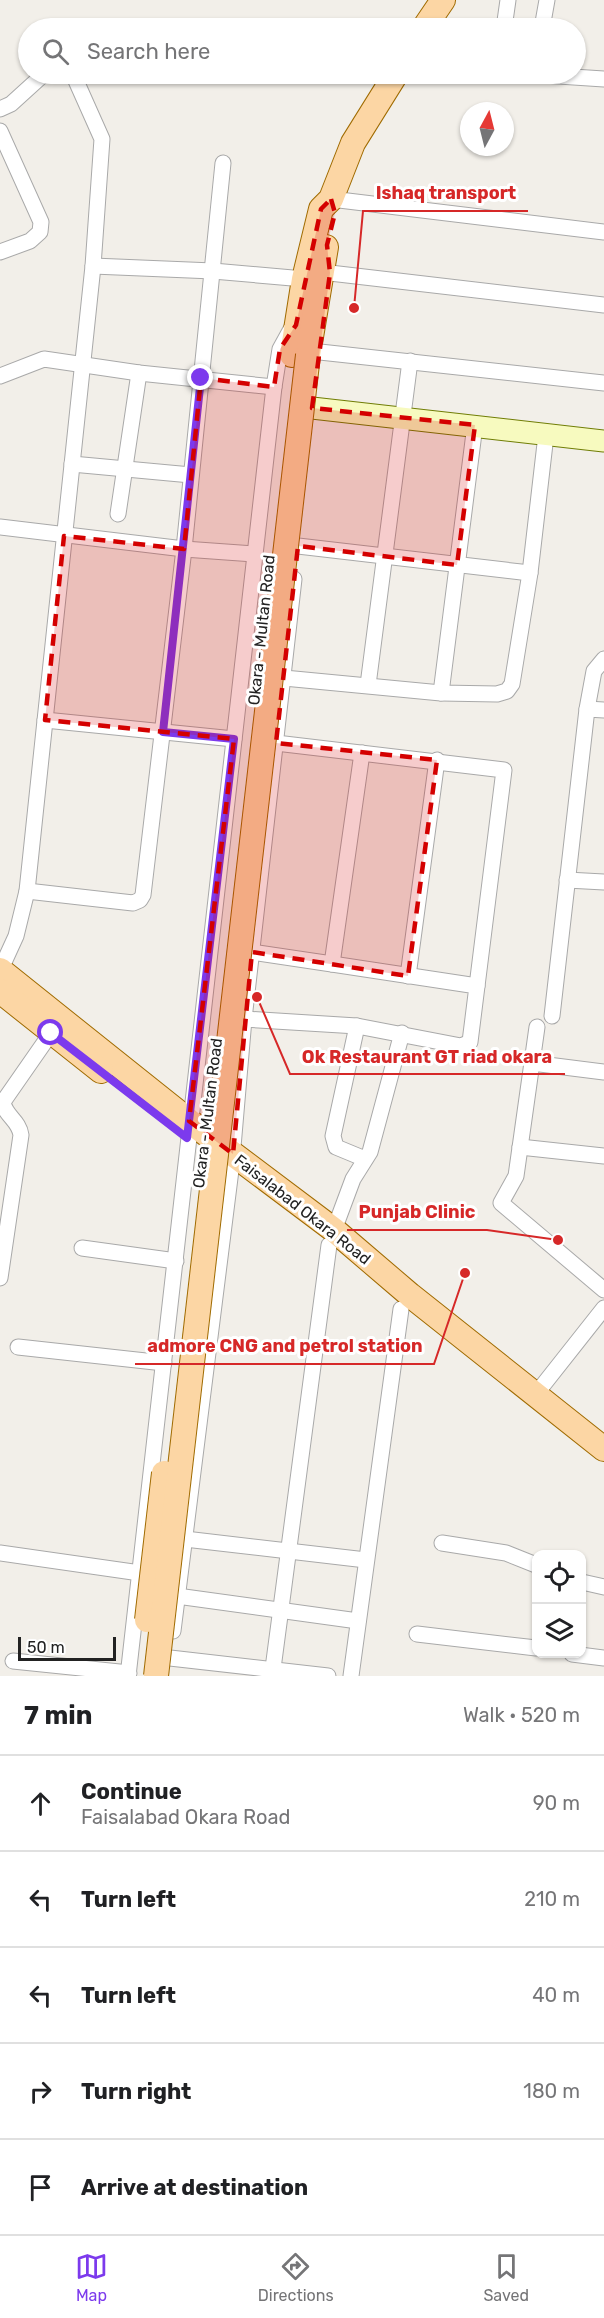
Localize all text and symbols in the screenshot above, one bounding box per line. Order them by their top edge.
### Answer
search box [18,18,586,84]
icon: search [39,35,72,68]
text: Search here [87,38,210,65]
north arrow [460,102,514,156]
callout: Ishaq transport [363,175,528,211]
text: Ishaq transport [376,182,516,204]
route end [187,364,213,390]
street label: Okara - Multan Road [244,554,279,706]
route start [37,1019,63,1045]
street label: Okara - Multan Road [189,1037,226,1189]
callout: Ok Restaurant GT riad okara [290,1038,565,1074]
text: Ok Restaurant GT riad okara [302,1046,552,1068]
street label: Faisalabad Okara Road [231,1150,375,1268]
callout: Punjab Clinic [347,1194,487,1230]
text: Punjab Clinic [359,1201,476,1223]
callout: admore CNG and petrol station [135,1328,434,1364]
text: admore CNG and petrol station [147,1335,423,1357]
map controls [532,1550,586,1658]
button: locate [532,1550,586,1604]
button: layers [532,1604,586,1658]
scale bar [18,1634,116,1662]
text: 50 m [27,1638,65,1657]
text: 7 min [24,1700,92,1731]
text: Walk · 520 m [463,1703,580,1727]
text: Continue [81,1778,182,1805]
icon: ahead [24,1787,57,1820]
text: 90 m [533,1791,580,1815]
text: Faisalabad Okara Road [81,1805,290,1829]
icon: left [24,1883,57,1916]
text: Turn left [81,1886,176,1913]
text: 210 m [524,1887,580,1911]
icon: left [24,1979,57,2012]
text: Turn left [81,1982,176,2009]
text: 40 m [532,1983,580,2007]
icon: right [24,2075,57,2108]
text: Turn right [81,2078,191,2105]
text: 180 m [523,2079,580,2103]
icon: arrive [24,2171,57,2204]
text: Arrive at destination [81,2174,308,2201]
tab: Map [75,2250,108,2305]
tab: Directions [258,2250,334,2305]
tab: Saved [483,2250,529,2305]

